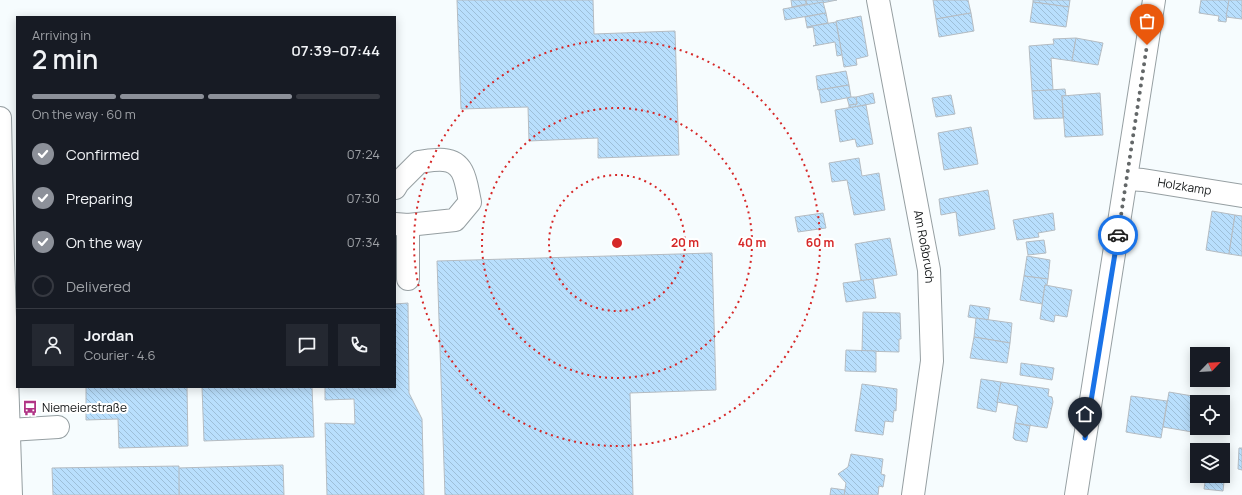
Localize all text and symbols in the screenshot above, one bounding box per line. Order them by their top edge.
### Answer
pin [1130,4,1164,45]
icon: bag [1136,10,1158,32]
text: Arriving in [32,26,91,44]
text: 07:39–07:44 [291,40,380,61]
text: 2 min [32,41,98,77]
text: On the way · 60 m [32,105,136,123]
icon: check [32,143,54,165]
text: Confirmed [66,144,139,165]
text: 07:24 [347,145,380,163]
street label: Holzkamp [1156,173,1213,199]
icon: check [32,187,54,209]
text: Preparing [66,188,133,209]
text: 07:30 [347,189,380,207]
street label: Am Roßbruch [910,208,938,284]
courier [1098,215,1138,255]
icon: car [1107,224,1129,246]
icon: check [32,231,54,253]
text: On the way [66,232,142,253]
text: 07:34 [347,233,380,251]
text: 20 m [671,234,699,251]
text: 40 m [738,234,766,251]
text: 60 m [806,234,834,251]
centre of rings [610,236,624,250]
text: Delivered [66,276,131,297]
button: person [32,324,74,366]
button: chat [286,324,328,366]
button: phone [338,324,380,366]
text: Jordan [84,325,134,346]
text: Courier · 4.6 [84,346,156,364]
north arrow [1190,347,1230,387]
map controls [1190,347,1230,483]
button: locate [1190,395,1230,435]
pin [1068,397,1102,438]
bus stop icon: Niemeierstraße [21,399,39,417]
place label: Niemeierstraße [42,399,127,416]
icon: home [1074,403,1096,425]
button: layers [1190,443,1230,483]

